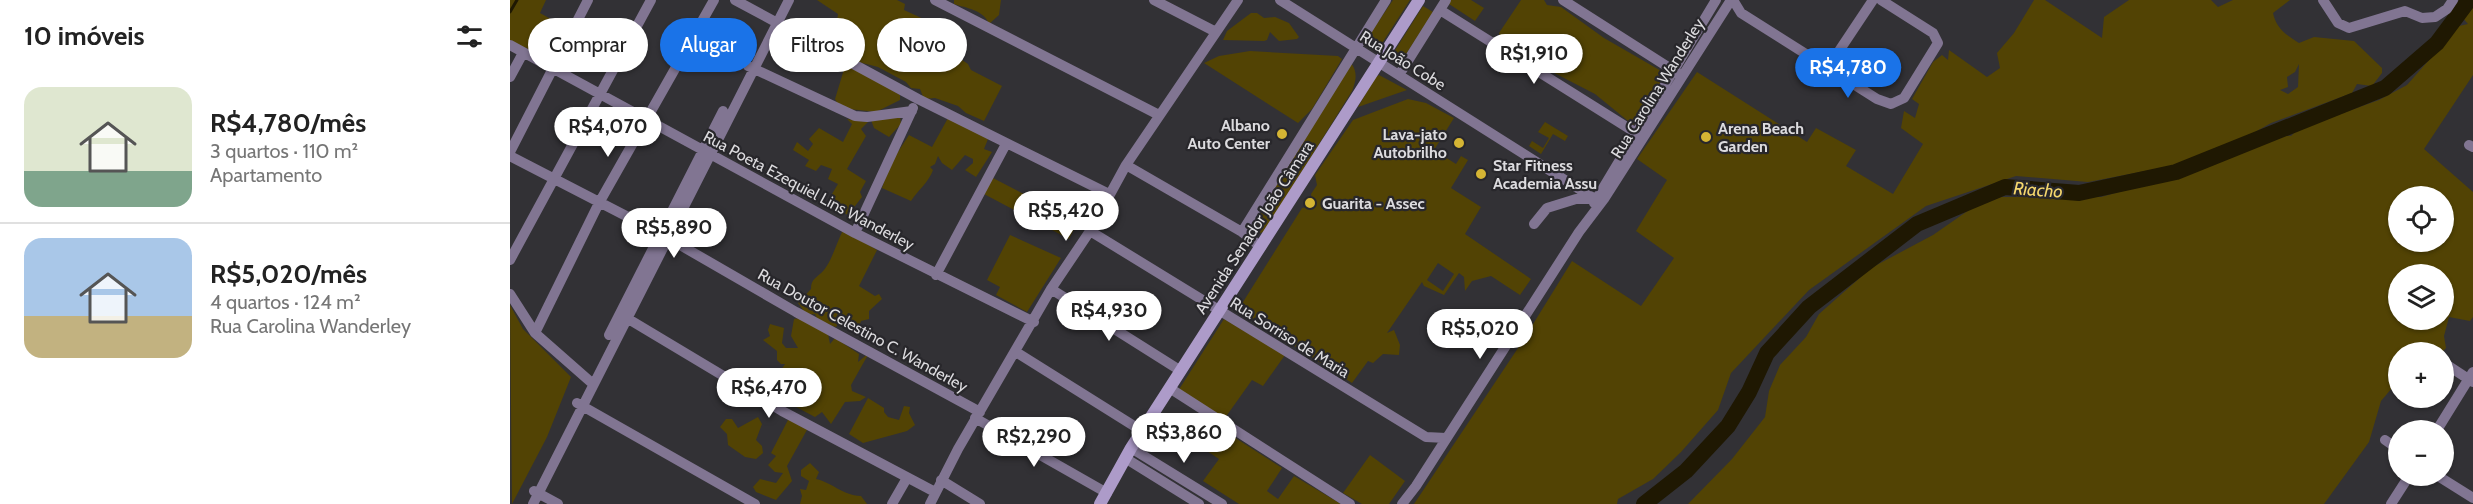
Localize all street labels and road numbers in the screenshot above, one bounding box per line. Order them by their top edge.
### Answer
street label: Rua Carolina Wanderley [1607,15,1708,162]
street label: Rua João Cobe [1356,27,1449,94]
street label: Rua Poeta Ezequiel Lins Wanderley [700,127,917,254]
street label: Avenida Senador João Câmara [1191,137,1318,317]
street label: Rua Doutor Celestino C. Wanderley [755,265,971,396]
street label: Rua Sorriso de Maria [1227,293,1353,382]

